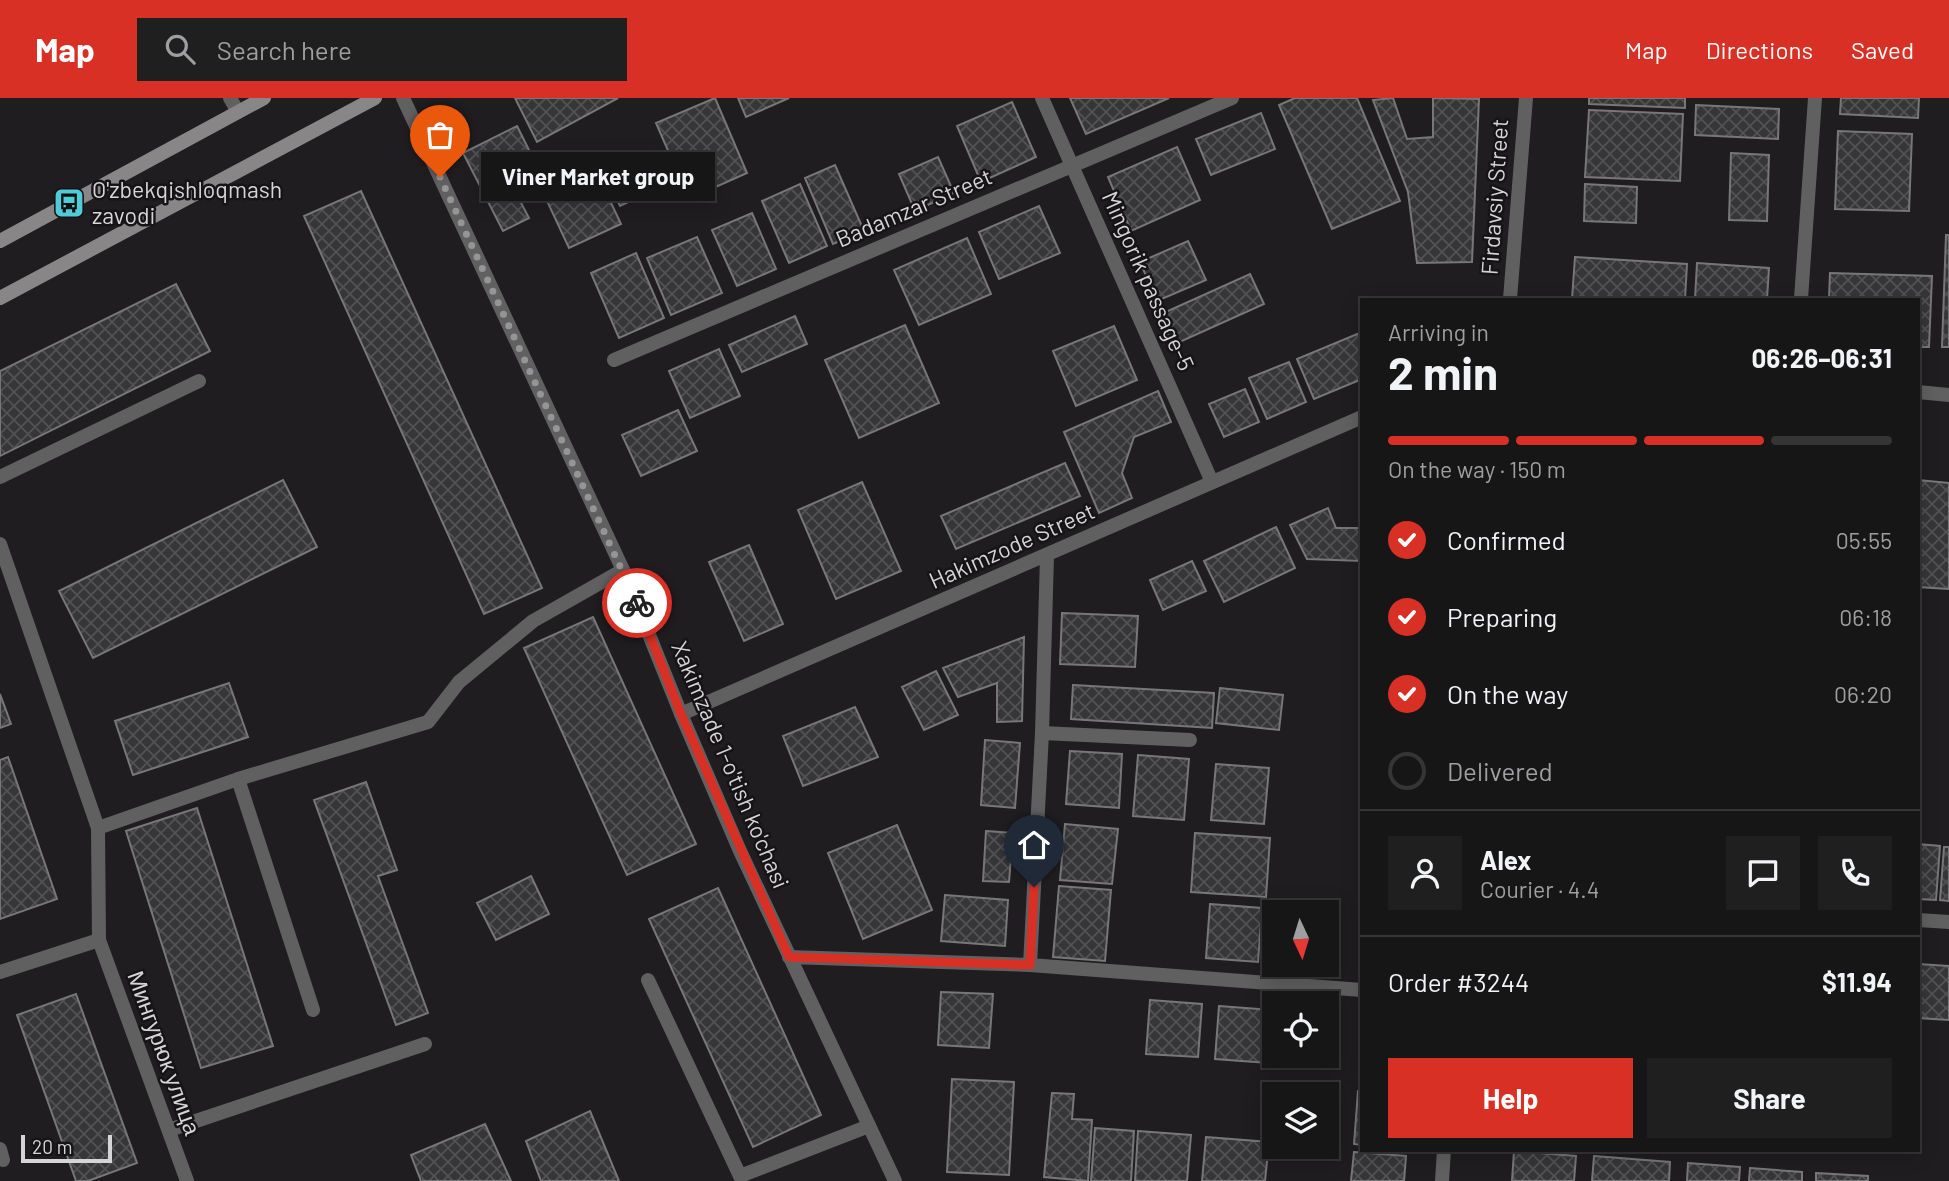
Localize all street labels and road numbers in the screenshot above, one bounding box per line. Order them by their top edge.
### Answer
street label: Firdavsiy Street [1475,118,1513,276]
street label: Badamzar Street [831,162,996,253]
street label: Mingorik passage-5 [1097,187,1201,375]
street label: Hakimzode Street [925,496,1099,594]
street label: Xakimzade 1-o'tish ko'chasi [666,637,796,892]
street label: Мингурюк улица [122,967,208,1139]

